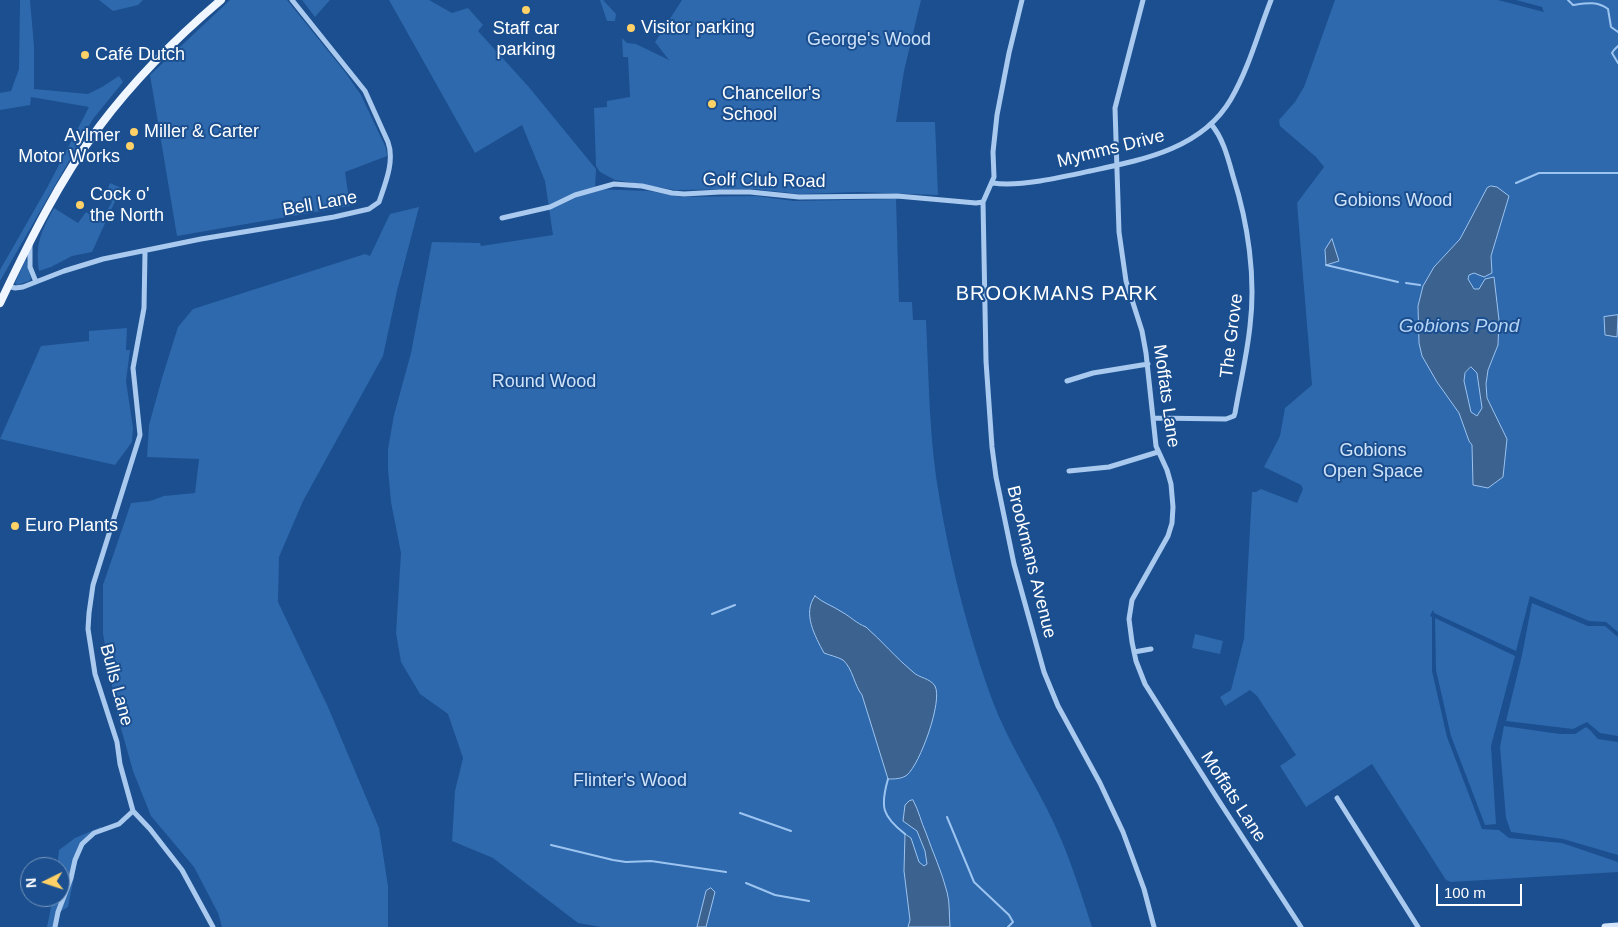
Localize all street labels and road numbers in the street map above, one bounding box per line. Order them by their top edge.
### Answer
street label: Mymms Drive [1055,125,1167,173]
street label: Golf Club Road [702,169,826,193]
street label: Bell Lane [281,187,359,221]
street label: The Grove [1216,292,1248,380]
street label: Moffats Lane [1148,343,1184,449]
street label: Brookmans Avenue [1002,483,1060,641]
street label: Bulls Lane [95,642,137,728]
street label: Moffats Lane [1196,748,1270,846]

